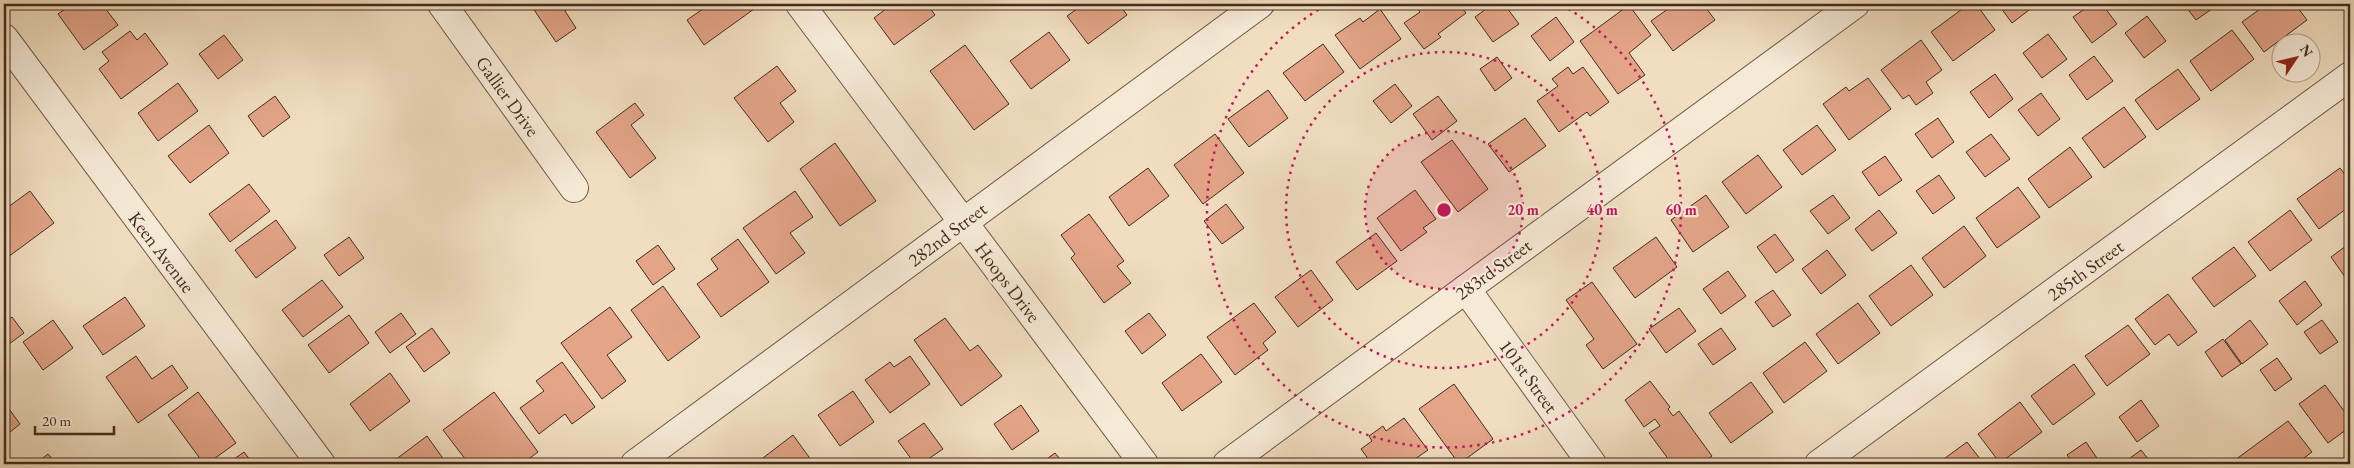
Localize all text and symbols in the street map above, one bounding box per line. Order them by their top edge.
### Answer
north arrow [2272,32,2322,82]
text: N [2296,41,2318,61]
street label: Gallier Drive [470,51,545,141]
street label: 282nd Street [903,197,992,272]
text: 20 m [1507,200,1539,219]
text: 40 m [1586,200,1618,219]
text: 60 m [1665,200,1697,219]
centre of rings [1435,201,1453,219]
street label: Keen Avenue [123,206,200,298]
street label: 283rd Street [1450,233,1537,306]
street label: 285th Street [2042,234,2129,307]
street label: Hoops Drive [969,237,1046,328]
street label: 101st Street [1493,335,1564,418]
scale bar [35,403,114,435]
text: 20 m [42,411,71,430]

